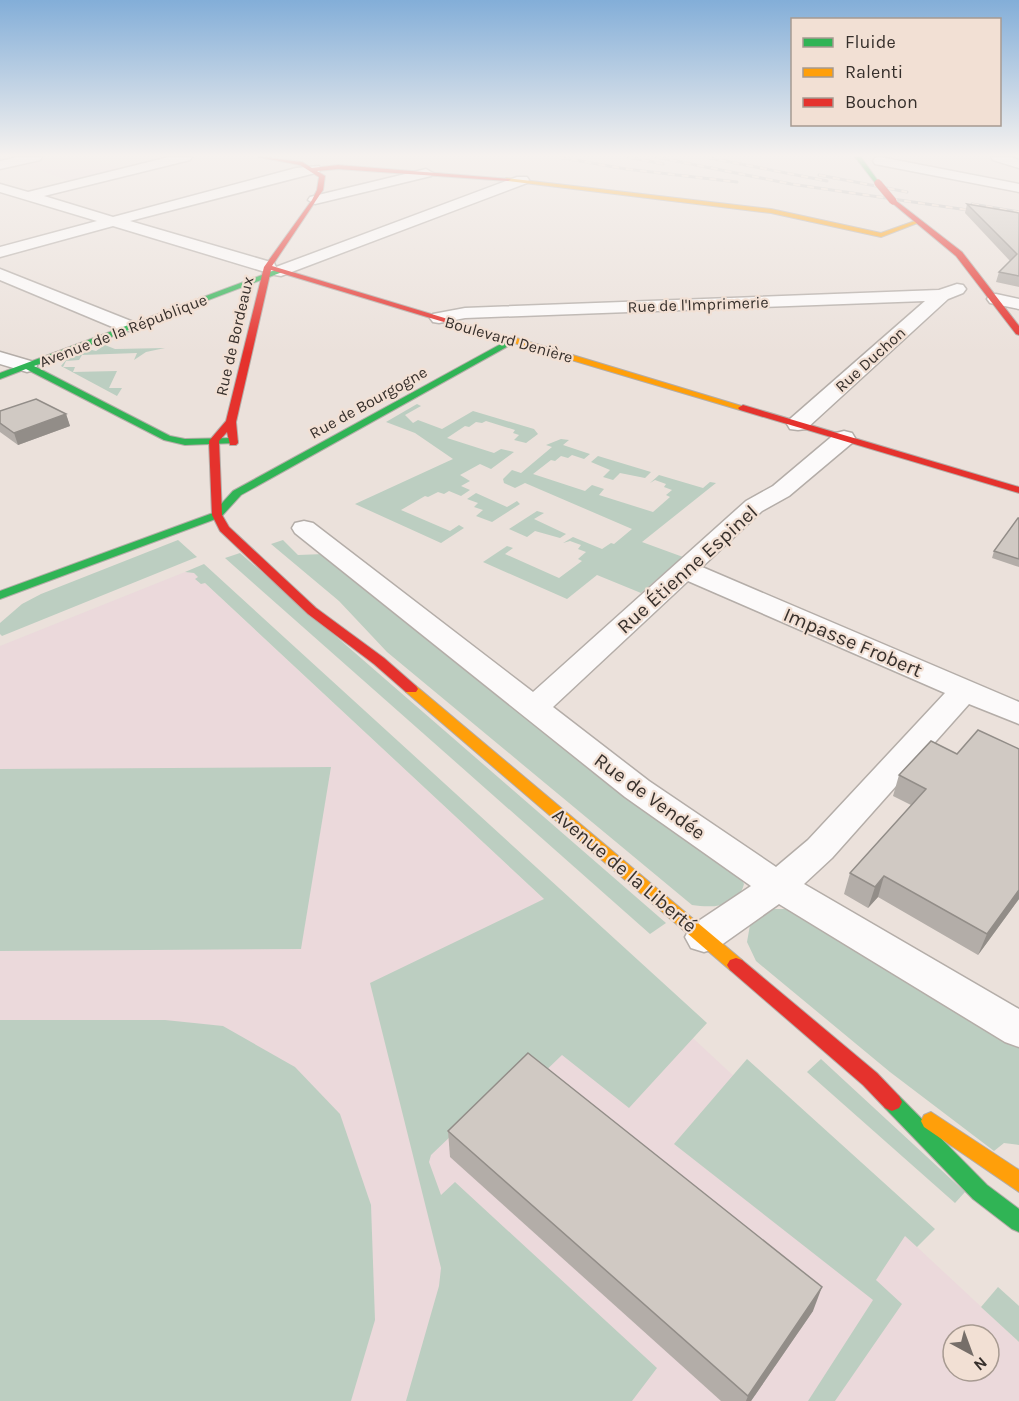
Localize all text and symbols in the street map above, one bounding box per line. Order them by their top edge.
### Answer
legend [791,18,1001,126]
text: Fluide [845,31,896,53]
text: Ralenti [845,61,903,83]
text: Bouchon [845,91,918,113]
street label: Rue de Bordeaux [212,275,257,398]
street label: Avenue de la République [37,290,210,371]
street label: Rue de l'Imprimerie [627,293,769,316]
street label: Boulevard Denière [443,312,575,367]
street label: Rue Duchon [831,323,909,396]
street label: Rue de Bourgogne [306,362,430,443]
street label: Rue Étienne Espinel [612,500,762,638]
street label: Impasse Frobert [780,603,926,682]
street label: Rue de Vendée [590,748,710,844]
street label: Avenue de la Liberté [548,803,701,937]
north arrow [941,1323,1001,1383]
text: N [970,1353,991,1375]

